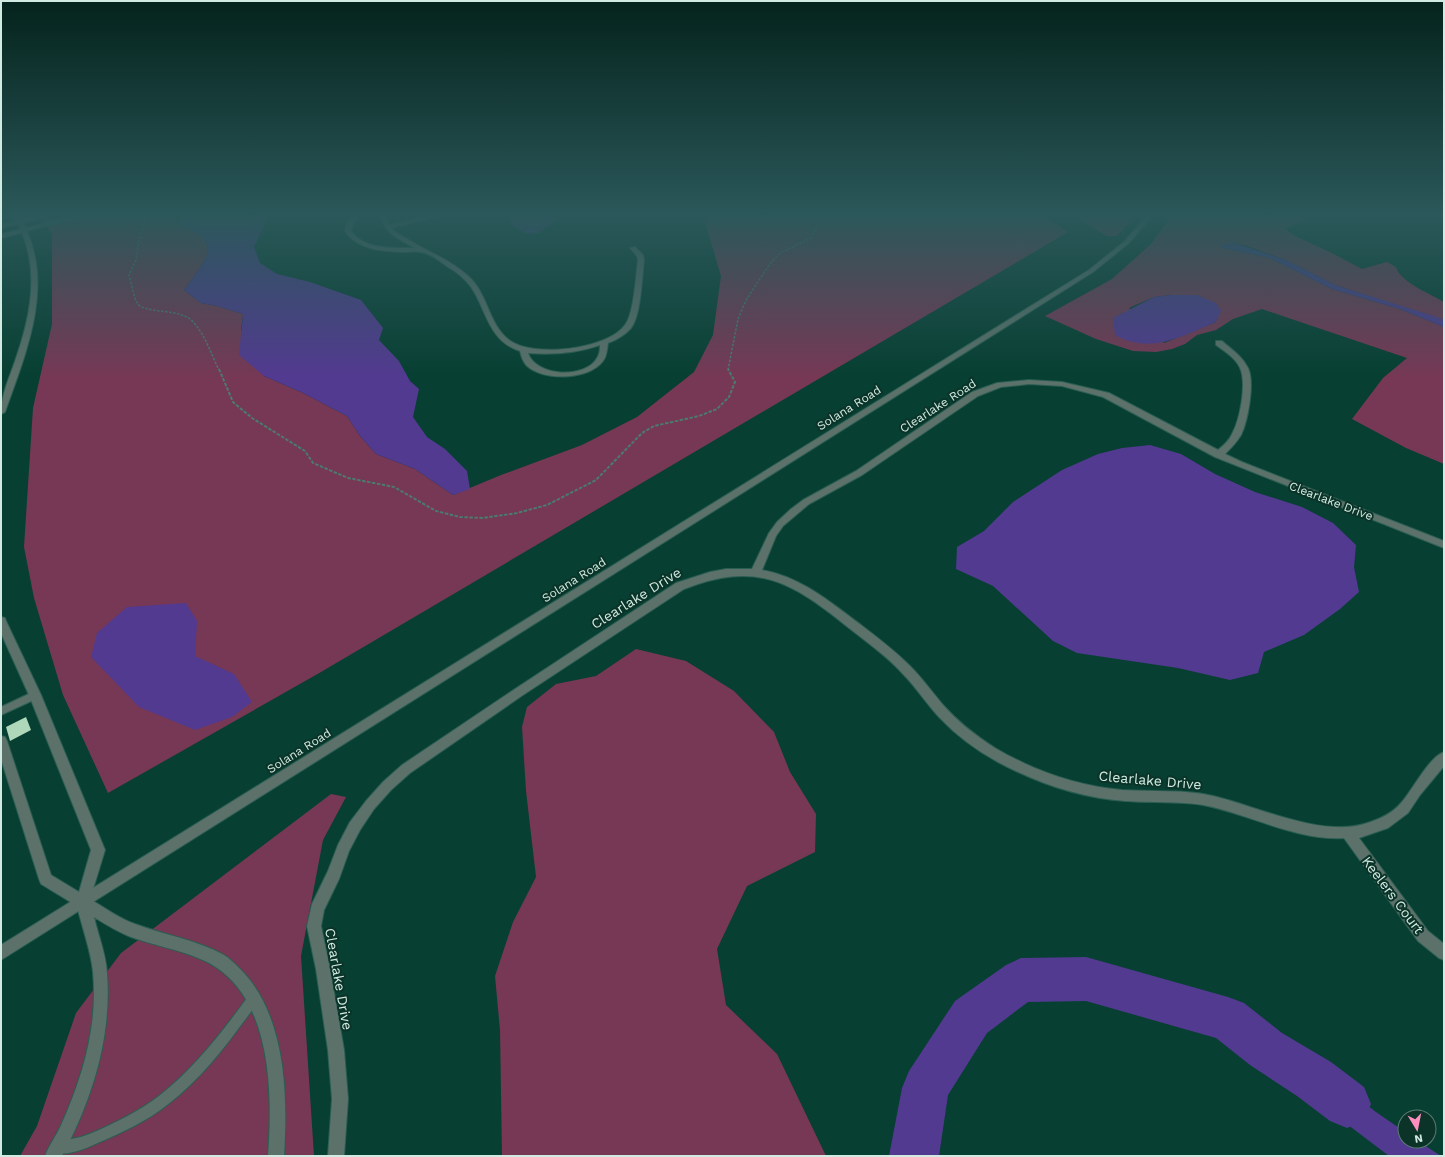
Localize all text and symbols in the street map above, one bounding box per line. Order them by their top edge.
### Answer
street label: Clearlake Road [897,376,979,436]
street label: Solana Road [814,383,884,433]
street label: Clearlake Drive [1287,479,1375,523]
street label: Solana Road [539,555,609,605]
street label: Clearlake Drive [588,564,684,632]
street label: Solana Road [264,726,334,776]
street label: Clearlake Drive [1098,768,1202,792]
street label: Keelers Court [1359,853,1427,937]
street label: Clearlake Drive [322,927,356,1031]
north arrow [1397,1109,1437,1149]
text: N [1414,1131,1424,1145]

